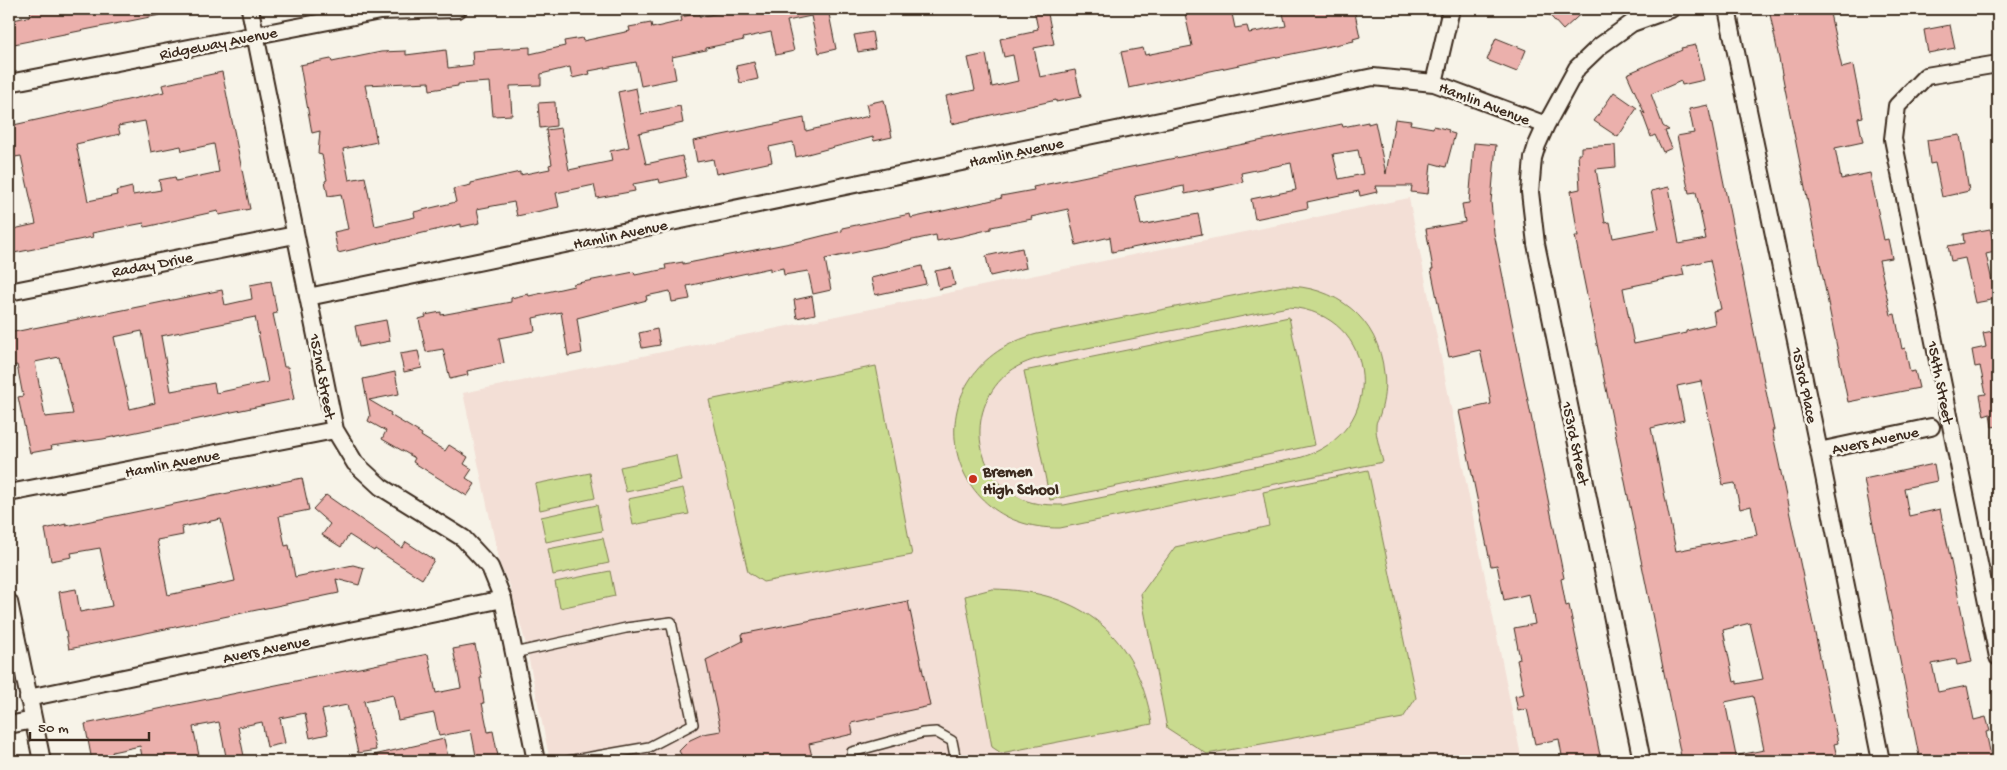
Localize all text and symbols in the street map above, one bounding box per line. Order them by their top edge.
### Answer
street label: Ridgeway Avenue [158,25,280,66]
street label: Hamlin Avenue [1436,79,1533,132]
street label: Hamlin Avenue [968,135,1066,174]
street label: Hamlin Avenue [572,217,670,256]
street label: Raday Drive [111,249,195,284]
street label: 152nd Street [303,332,338,422]
street label: 154th Street [1921,339,1956,427]
street label: 153rd Place [1785,345,1820,426]
street label: 153rd Street [1555,399,1592,489]
street label: Avers Avenue [1831,424,1922,461]
street label: Hamlin Avenue [124,447,222,484]
place label: Bremen High School [982,464,1059,501]
marker: Bremen High School [967,473,979,485]
street label: Avers Avenue [222,633,313,670]
scale bar [30,710,149,742]
text: 50 m [38,720,69,738]

